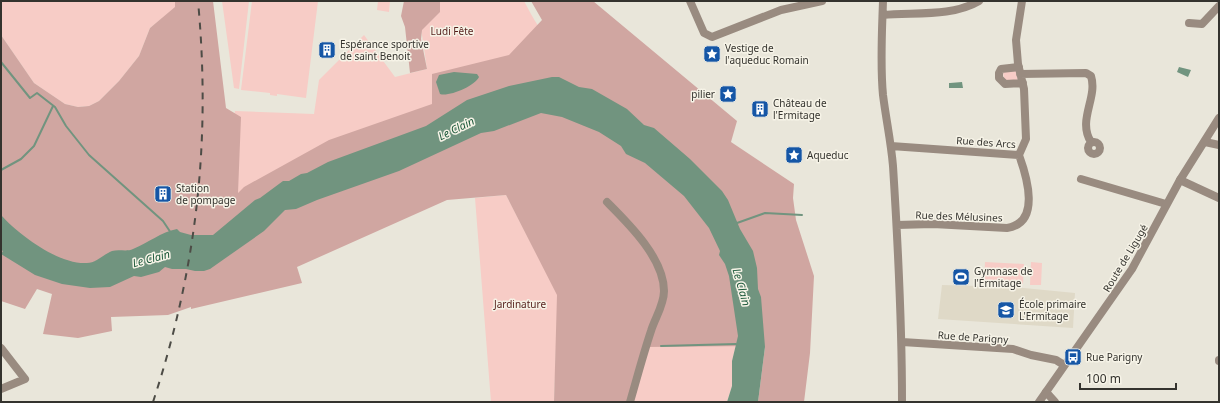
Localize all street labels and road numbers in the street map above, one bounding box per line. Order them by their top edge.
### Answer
street label: Rue des Arcs [956,133,1016,151]
street label: Rue des Mélusines [915,207,1003,225]
street label: Route de Ligugé [1099,221,1151,294]
street label: Rue de Parigny [937,328,1010,347]

